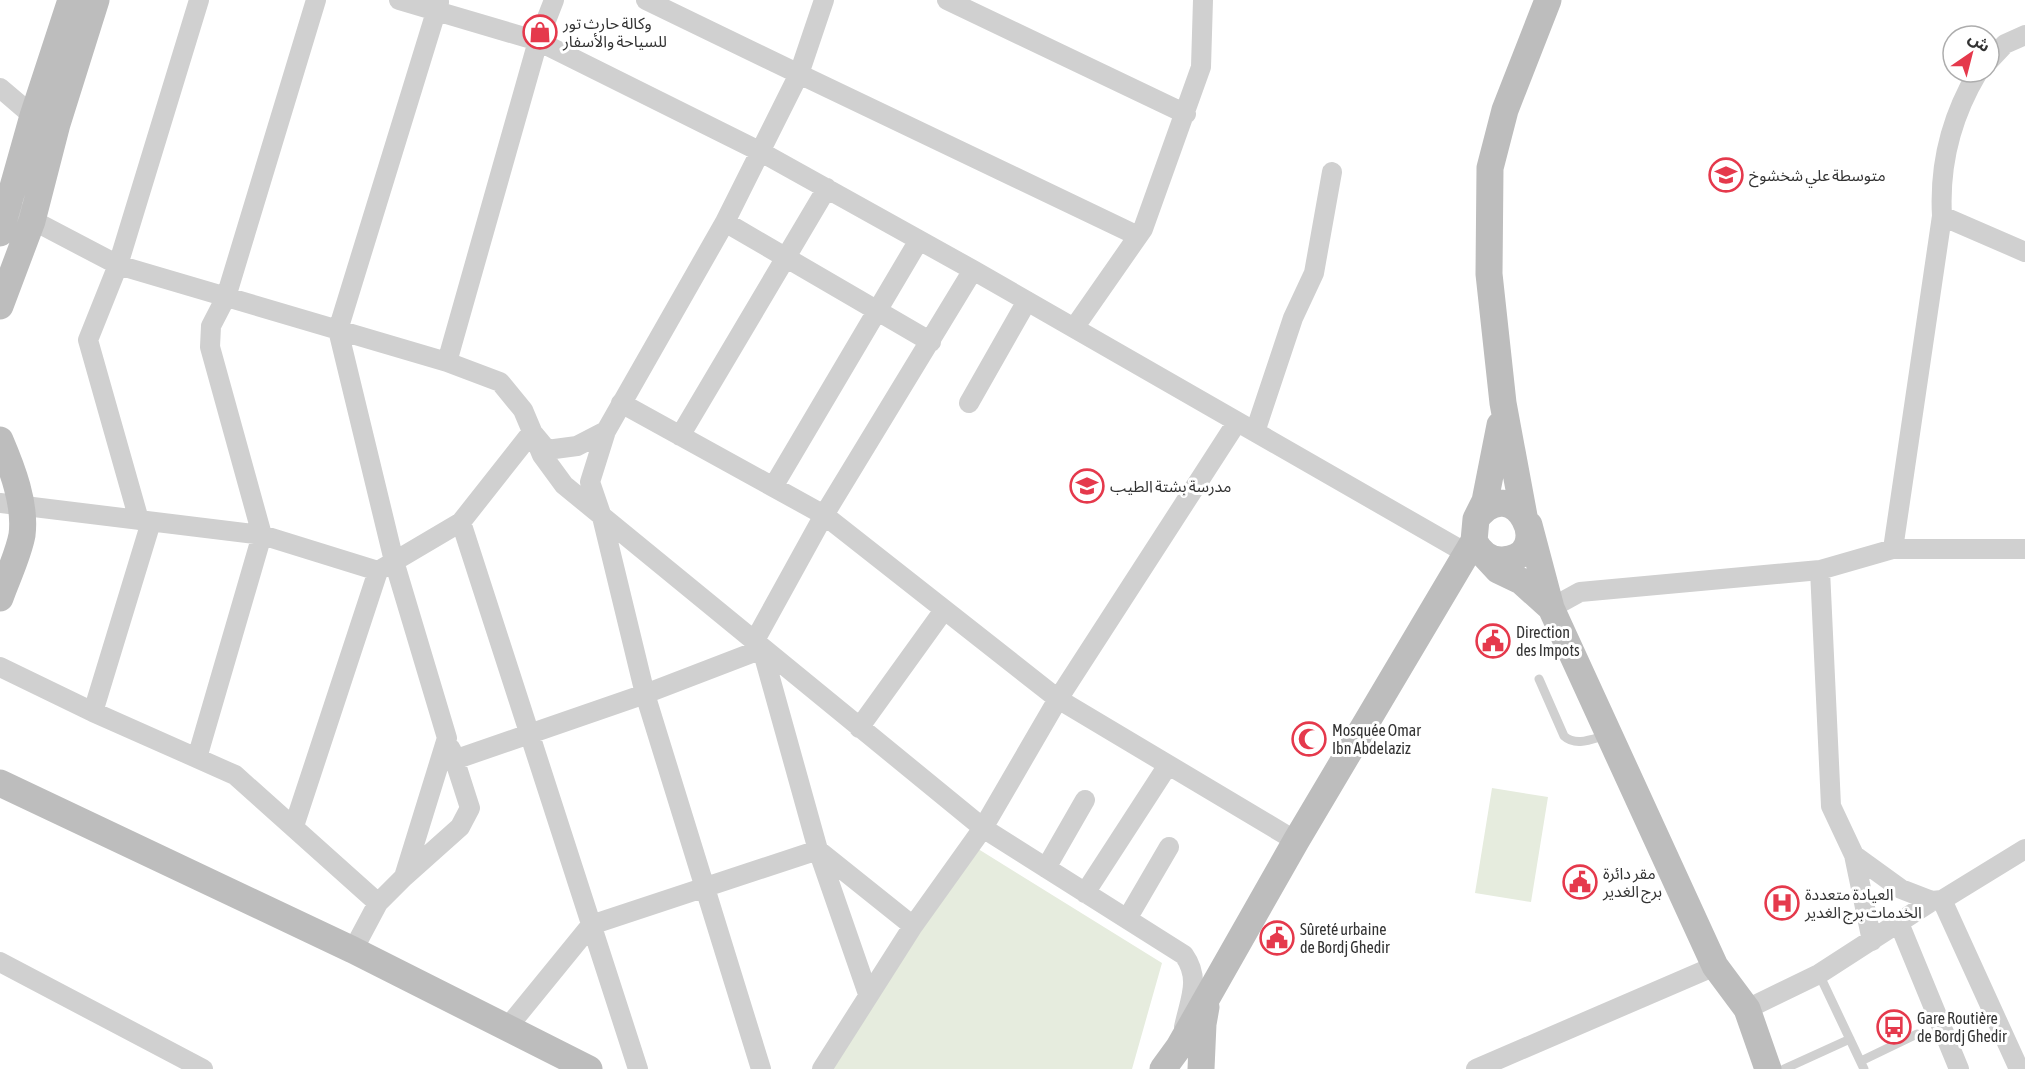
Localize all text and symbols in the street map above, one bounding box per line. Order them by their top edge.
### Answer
shop icon: وكالة حارث تور للسياحة والأسفار [522,14,558,50]
place label: وكالة حارث تور للسياحة والأسفار [562,14,667,51]
north arrow [1941,24,2001,84]
text: ش [1965,28,1994,56]
school or university icon: متوسطة علي شخشوخ [1708,157,1744,193]
place label: متوسطة علي شخشوخ [1749,166,1886,188]
school or university icon: مدرسة بشتة الطيب [1069,468,1105,504]
place label: مدرسة بشتة الطيب [1110,477,1231,496]
public building icon: Direction des Impots [1475,623,1511,659]
place label: Direction des Impots [1516,623,1580,660]
mosque icon: Mosquée Omar Ibn Abdelaziz [1291,721,1327,757]
place label: Mosquée Omar Ibn Abdelaziz [1332,721,1421,757]
public building icon: مقر دائرة برج الغدير [1562,864,1598,900]
place label: مقر دائرة برج الغدير [1602,864,1662,904]
hospital icon: العيادة متعددة الخدمات برج الغدير [1764,885,1800,921]
place label: العيادة متعددة الخدمات برج الغدير [1804,885,1922,925]
public building icon: Sûreté urbaine de Bordj Ghedir [1259,920,1295,956]
place label: Sûreté urbaine de Bordj Ghedir [1300,920,1390,957]
bus stop icon: Gare Routière de Bordj Ghedir [1876,1009,1912,1045]
place label: Gare Routière de Bordj Ghedir [1917,1009,2007,1046]

